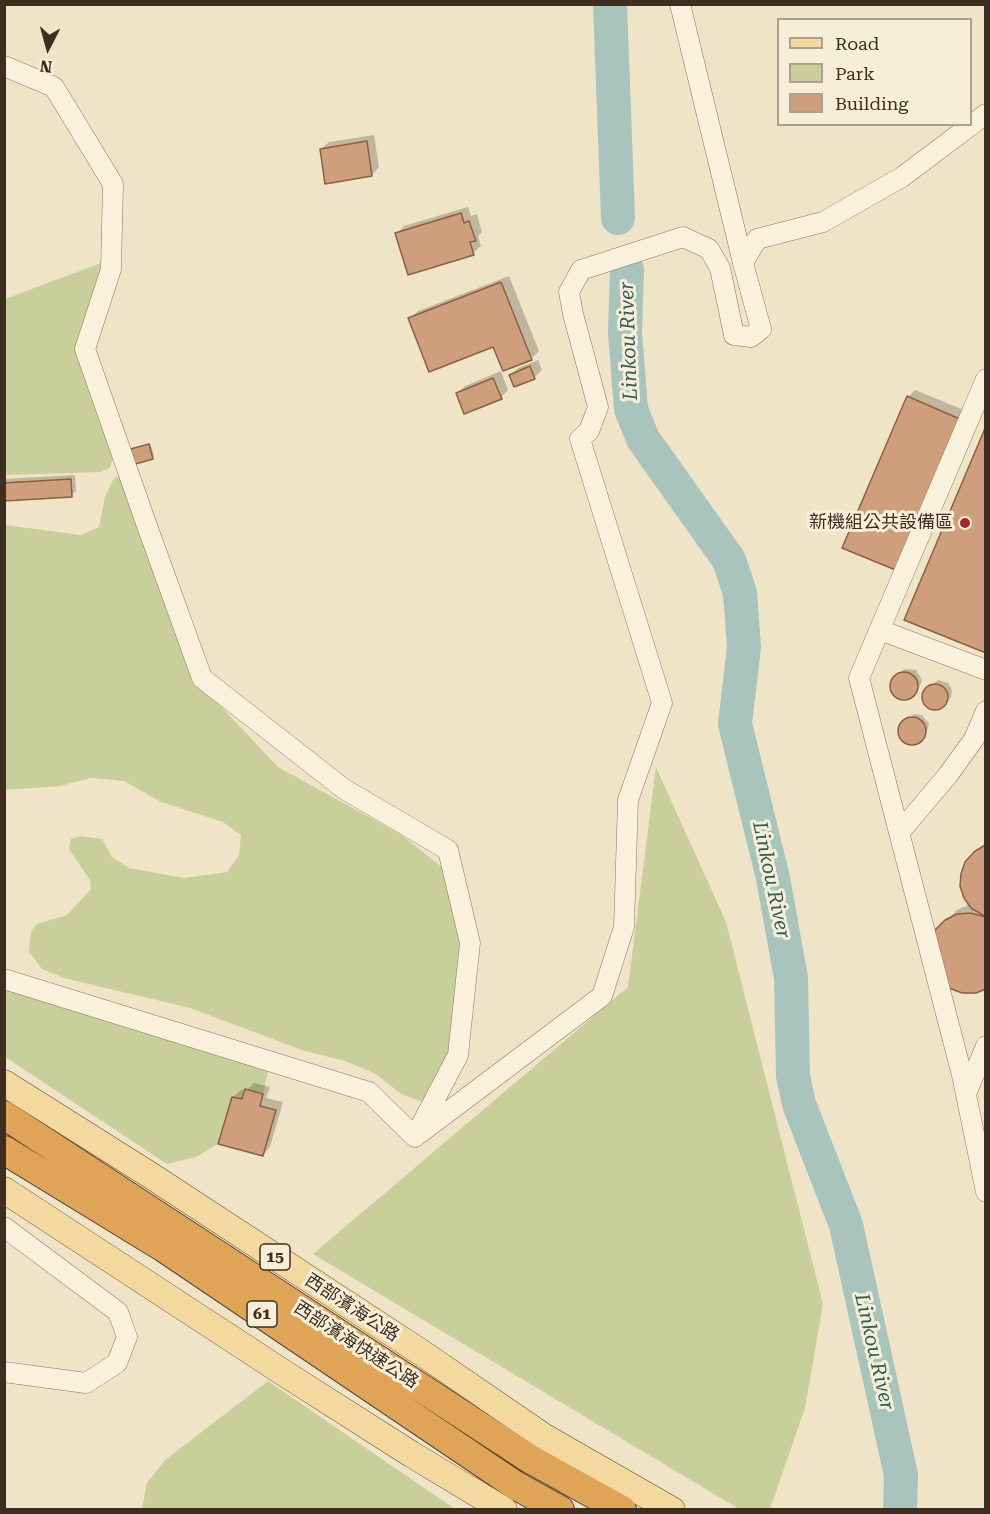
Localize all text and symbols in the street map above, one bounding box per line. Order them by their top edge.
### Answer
north arrow [18,18,78,78]
legend [777,18,972,126]
text: Road [835,33,879,54]
text: N [39,56,53,76]
text: Park [835,63,875,84]
text: Building [835,93,909,114]
water label: Linkou River [615,281,643,401]
place label: 新機組公共設備區 [809,512,953,534]
marker: 新機組公共設備區 [958,516,972,530]
water label: Linkou River [747,819,795,941]
road number: 15 [260,1244,290,1270]
street label: 西部濱海公路 [301,1270,403,1346]
water label: Linkou River [849,1291,899,1413]
street label: 西部濱海快速公路 [290,1297,422,1393]
road number: 61 [247,1301,277,1327]

